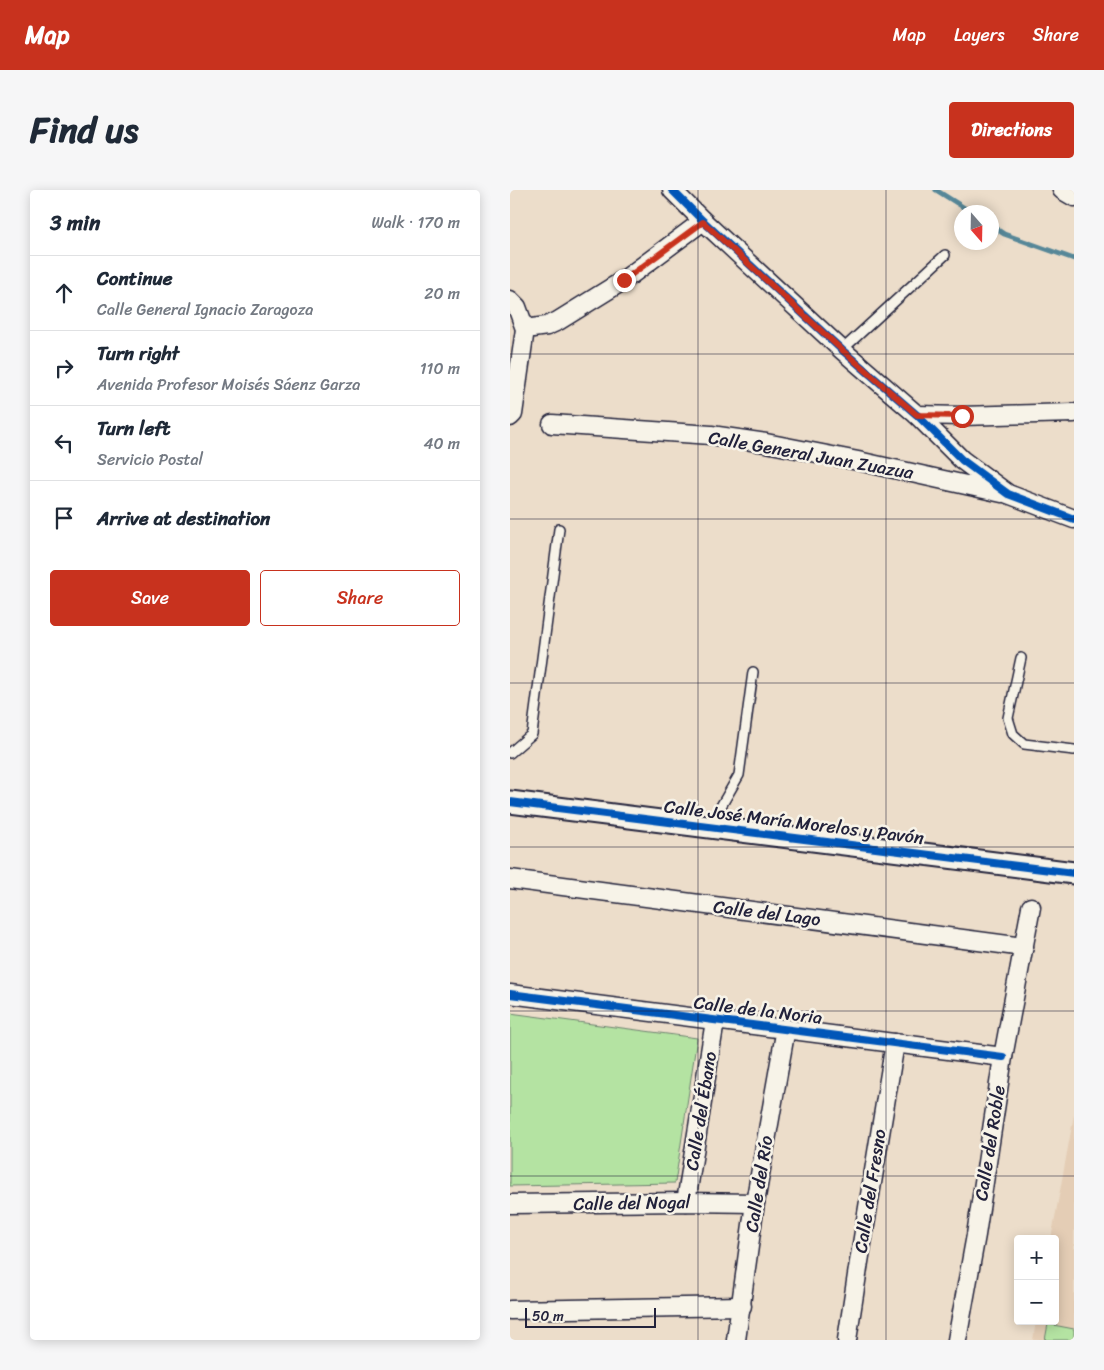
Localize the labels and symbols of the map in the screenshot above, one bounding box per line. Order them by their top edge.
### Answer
north arrow [954,205,999,250]
route end [613,269,636,292]
route start [951,405,974,428]
street label: Calle General Juan Zuazua [706,421,917,489]
street label: Calle José María Morelos y Pavón [662,790,926,854]
street label: Calle del Lago [711,891,823,935]
street label: Calle de la Noria [692,986,824,1034]
street label: Calle del Ébano [676,1049,726,1173]
street label: Calle del Roble [965,1083,1015,1203]
street label: Calle del Fresno [844,1127,896,1255]
street label: Calle del Río [736,1133,782,1235]
street label: Calle del Nogal [573,1186,692,1220]
scale bar [525,1305,656,1328]

